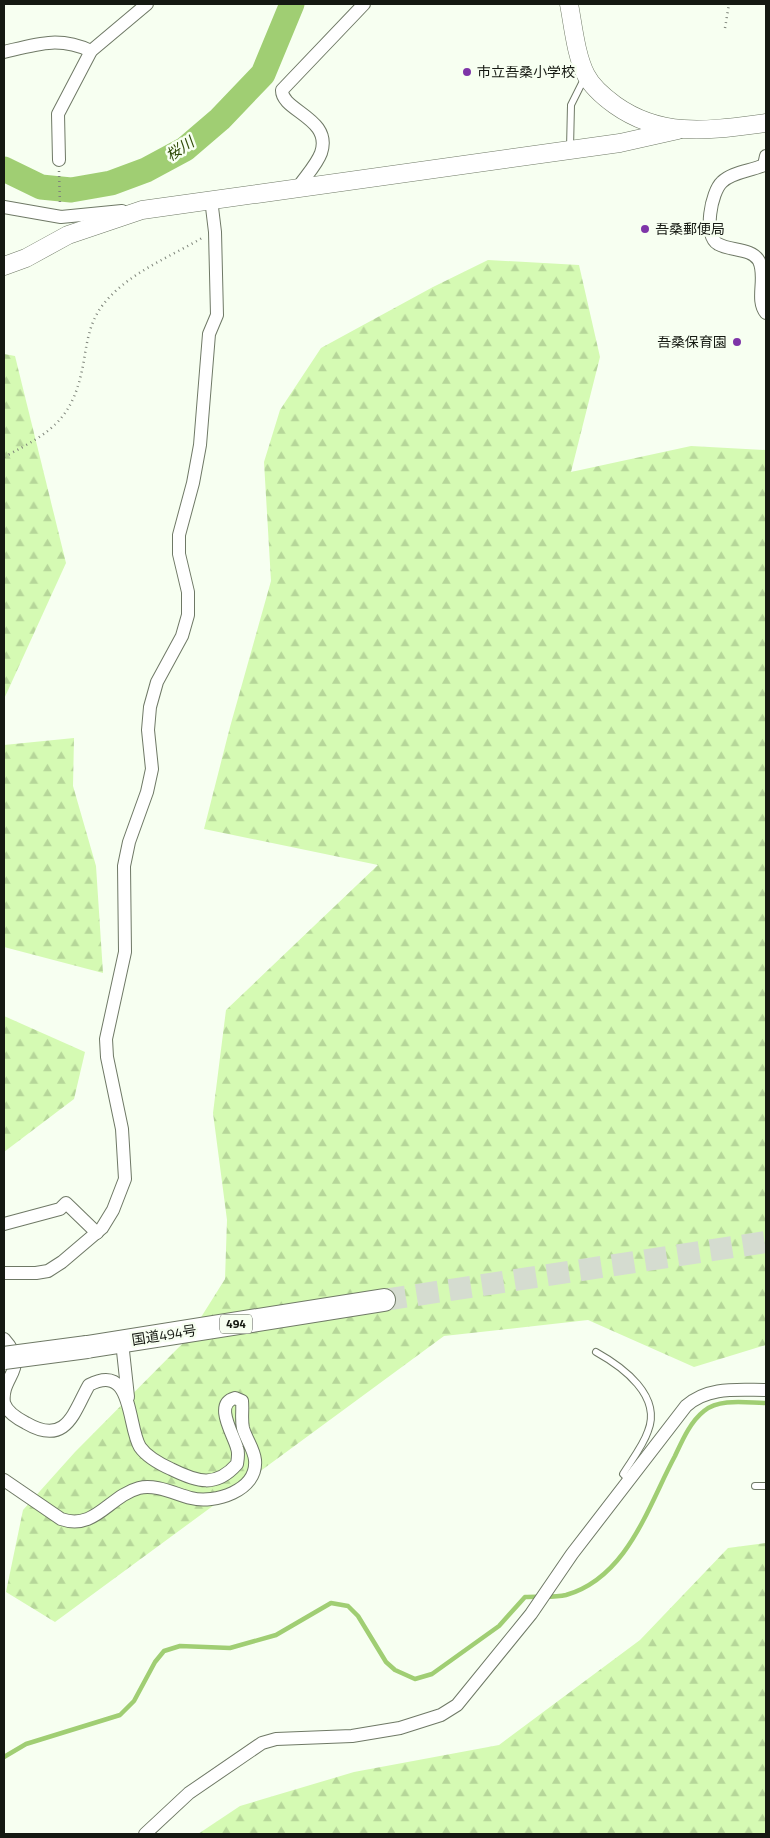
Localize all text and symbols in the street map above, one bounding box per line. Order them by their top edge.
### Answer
place label: 市立吾桑小学校 [477,61,575,82]
marker: 市立吾桑小学校 [461,66,473,78]
water label: 桜川 [161,130,200,167]
place label: 吾桑郵便局 [655,218,725,239]
marker: 吾桑郵便局 [639,223,651,235]
place label: 吾桑保育園 [657,331,727,352]
marker: 吾桑保育園 [731,336,743,348]
road number: 494 [220,1315,252,1334]
street label: 国道494号 [130,1319,198,1350]

